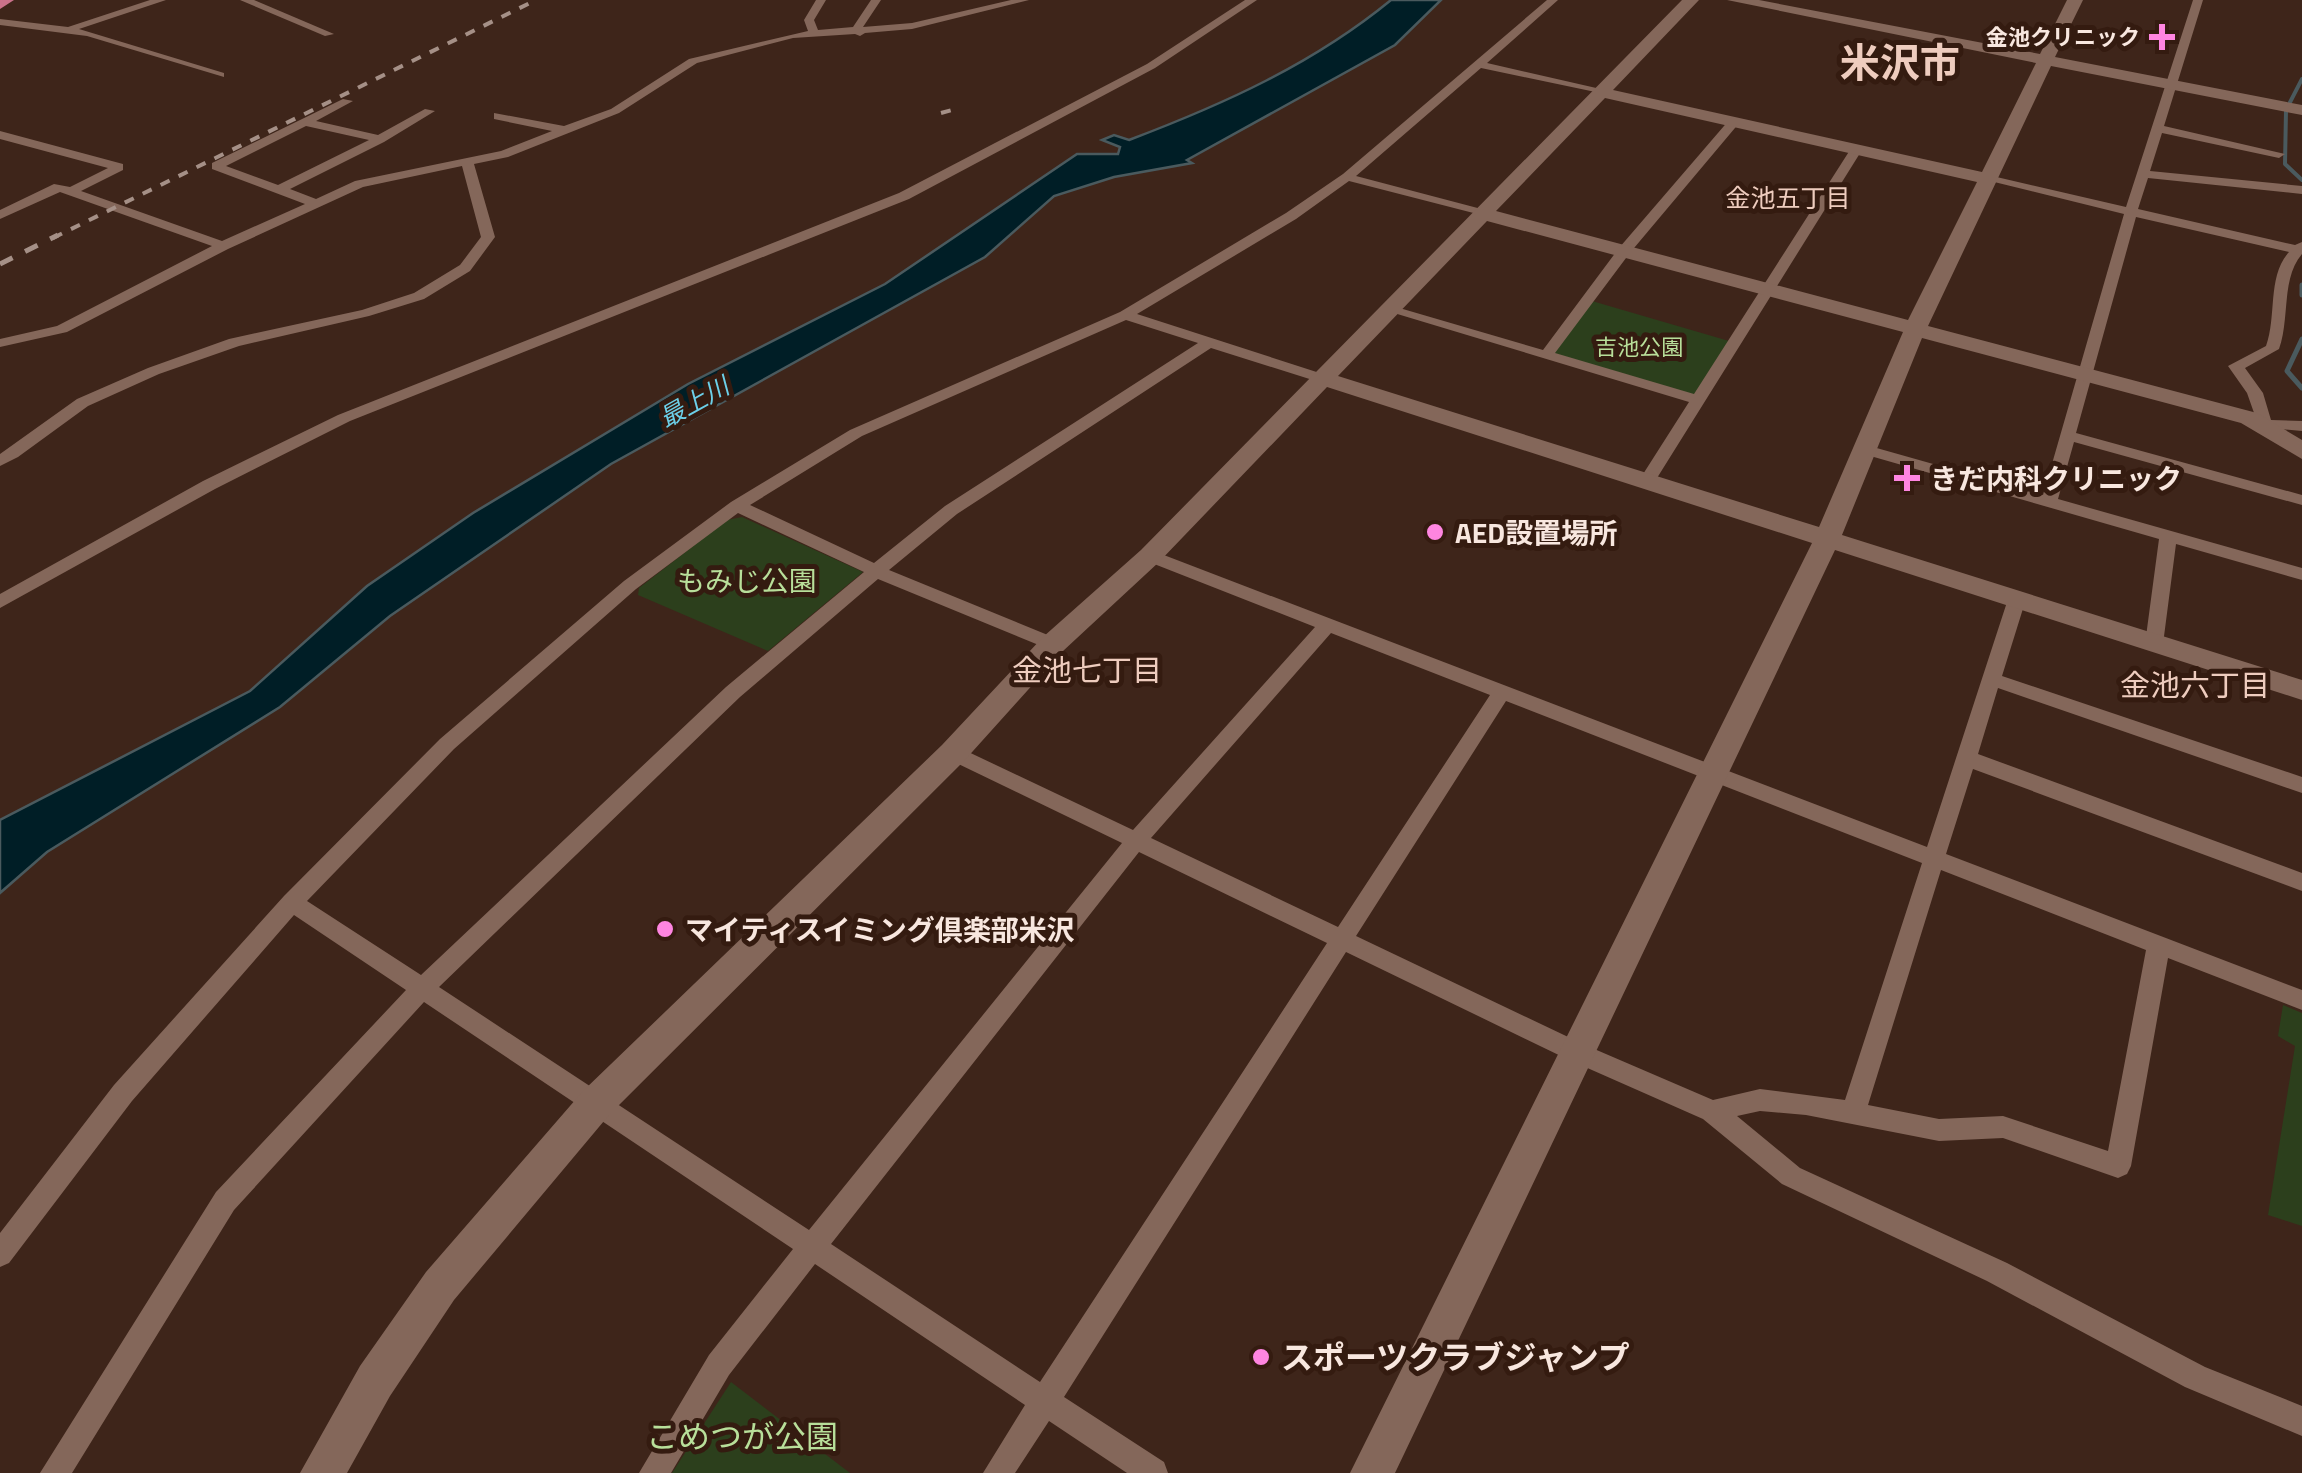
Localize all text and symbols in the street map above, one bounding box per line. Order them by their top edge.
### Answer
place label: 金池クリニック [1986,20,2140,54]
marker: 金池クリニック [2149,24,2175,50]
district label: 米沢市 [1840,32,1960,93]
district label: 金池五丁目 [1725,179,1851,217]
park label: 吉池公園 [1595,330,1683,364]
water label: 最上川 [652,366,739,437]
place label: きだ内科クリニック [1930,457,2182,500]
marker: きだ内科クリニック [1894,465,1920,491]
place label: AED設置場所 [1455,511,1617,554]
marker: AED設置場所 [1424,521,1446,543]
park label: もみじ公園 [677,559,817,602]
district label: 金池七丁目 [1012,647,1162,693]
district label: 金池六丁目 [2120,662,2270,708]
place label: マイティスイミング倶楽部米沢 [685,908,1075,951]
marker: マイティスイミング倶楽部米沢 [654,918,676,940]
place label: スポーツクラブジャンプ [1281,1333,1630,1381]
marker: スポーツクラブジャンプ [1250,1346,1272,1368]
park label: こめつが公園 [646,1412,838,1460]

